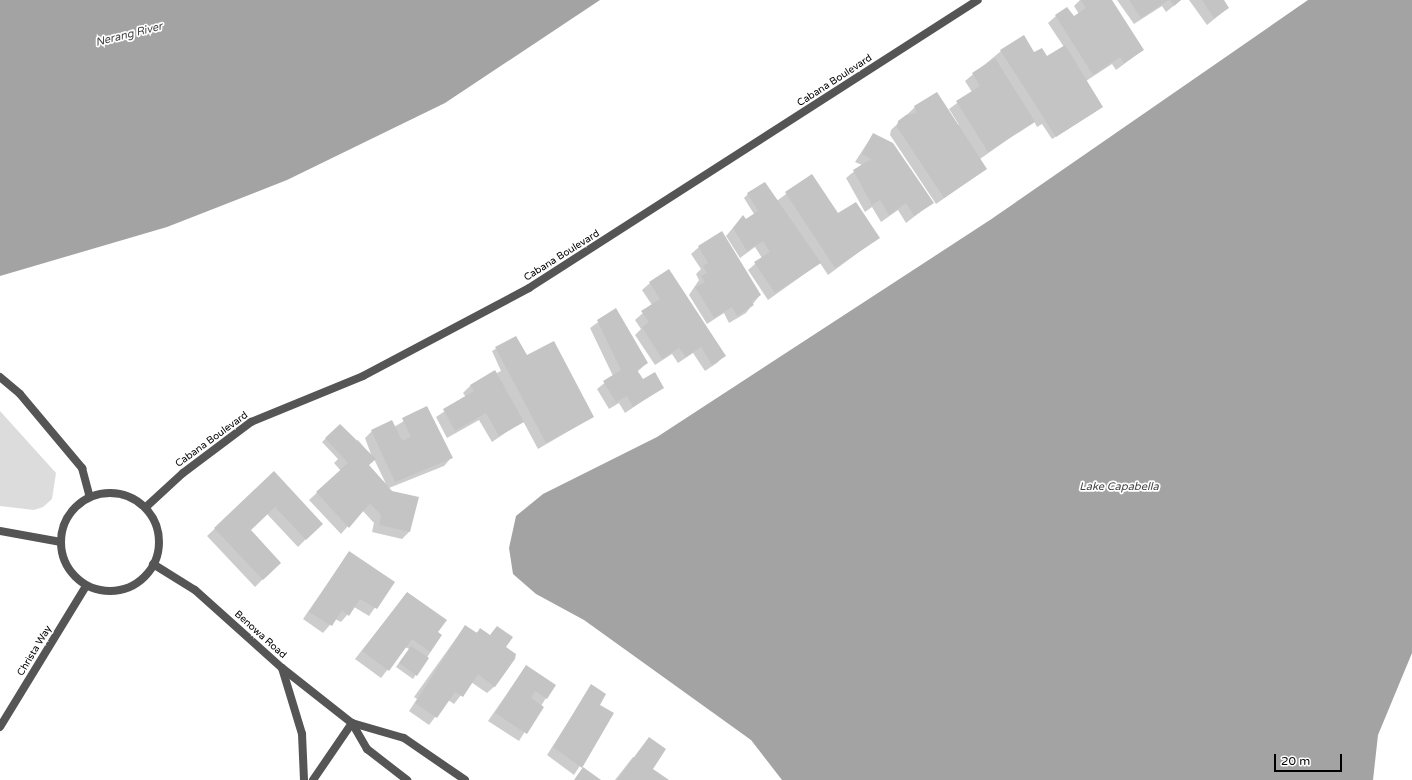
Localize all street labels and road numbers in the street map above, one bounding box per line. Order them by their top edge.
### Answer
street label: Cabana Boulevard [795,52,875,110]
street label: Cabana Boulevard [522,228,602,284]
street label: Cabana Boulevard [173,410,251,470]
street label: Benowa Road [232,609,288,661]
street label: Christa Way [15,624,55,678]

